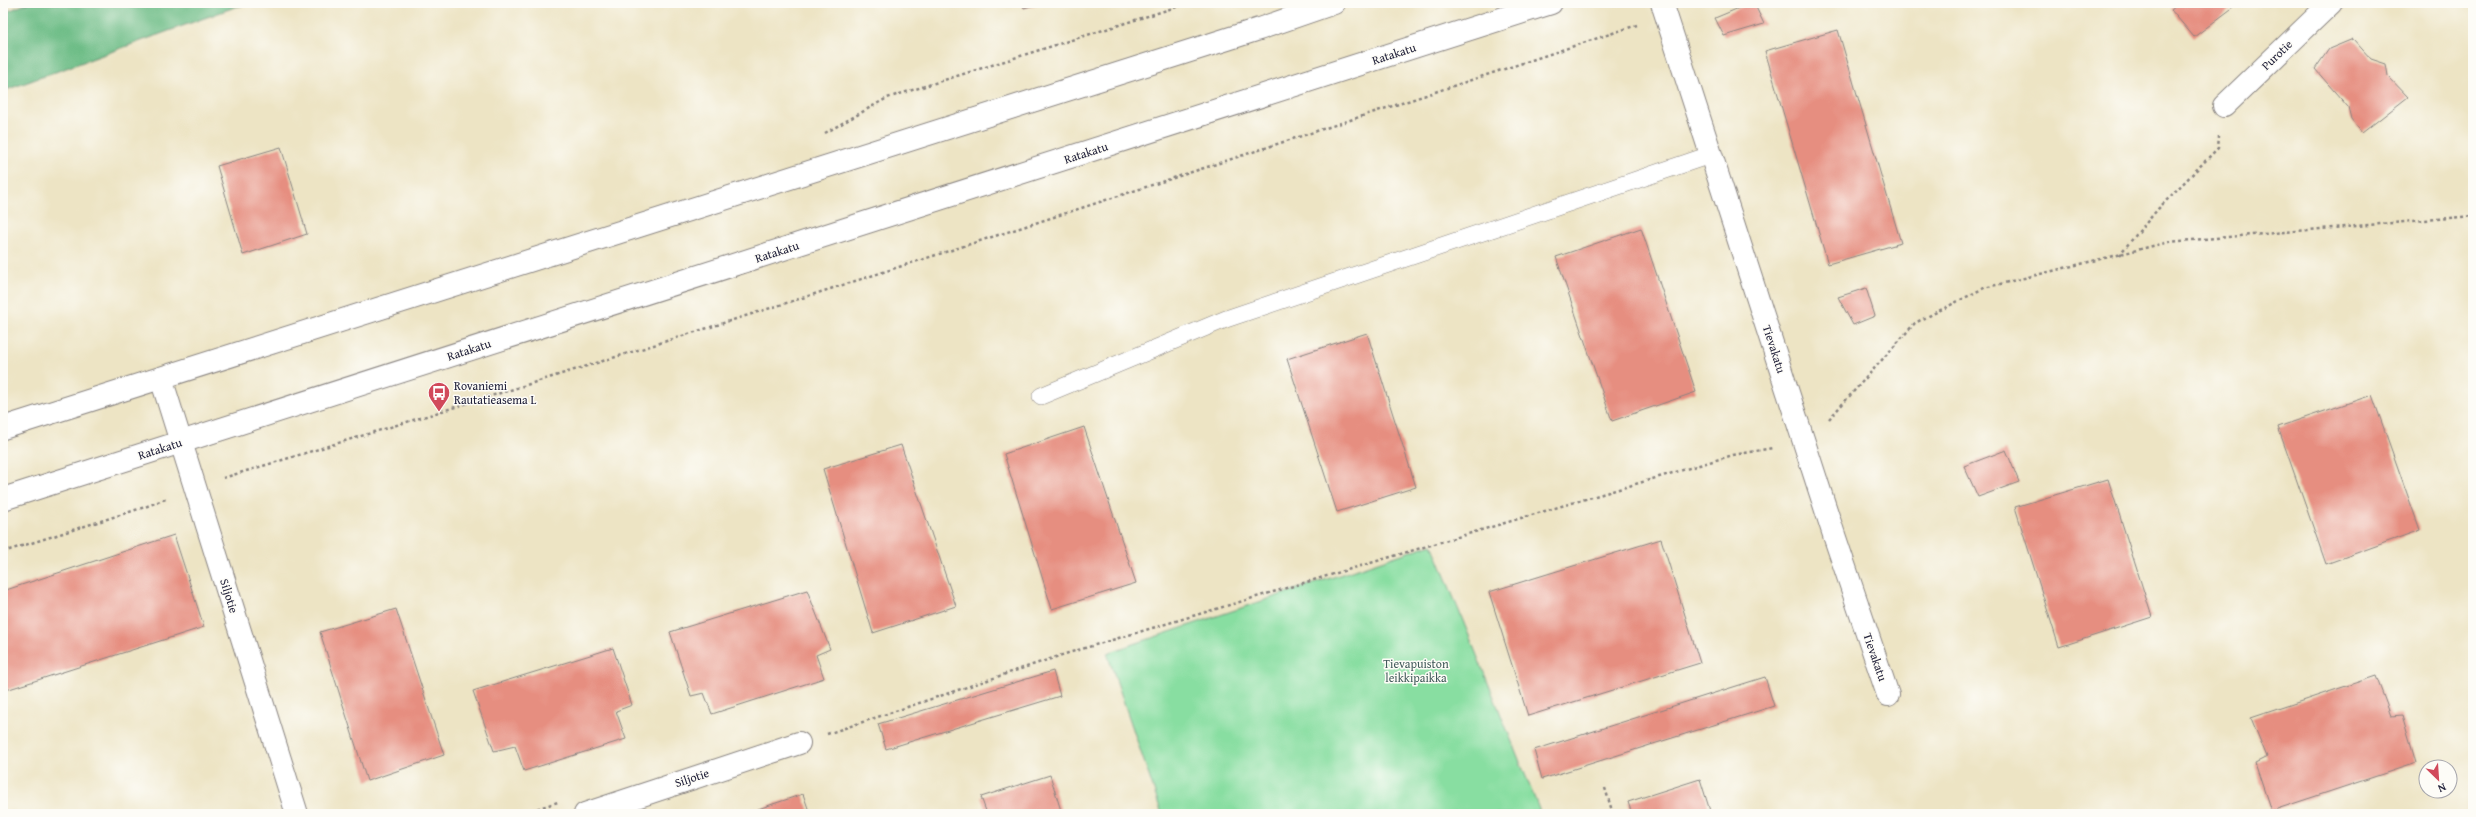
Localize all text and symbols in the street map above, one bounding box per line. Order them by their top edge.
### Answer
street label: Purotie [2257,35,2296,74]
street label: Ratakatu [1370,38,1418,69]
street label: Ratakatu [1062,137,1110,168]
street label: Ratakatu [753,236,801,267]
street label: Tievakatu [1759,323,1790,376]
street label: Ratakatu [445,334,493,365]
place label: Rovaniemi Rautatieasema L [454,377,536,408]
bus stop icon: Rovaniemi Rautatieasema L [426,380,452,413]
street label: Ratakatu [136,433,184,464]
street label: Siljotie [216,577,243,616]
street label: Tievakatu [1859,631,1892,684]
park label: Tievapuiston leikkipaikka [1383,655,1449,686]
north arrow [2418,759,2458,799]
street label: Siljotie [672,764,712,791]
text: N [2435,779,2449,797]

